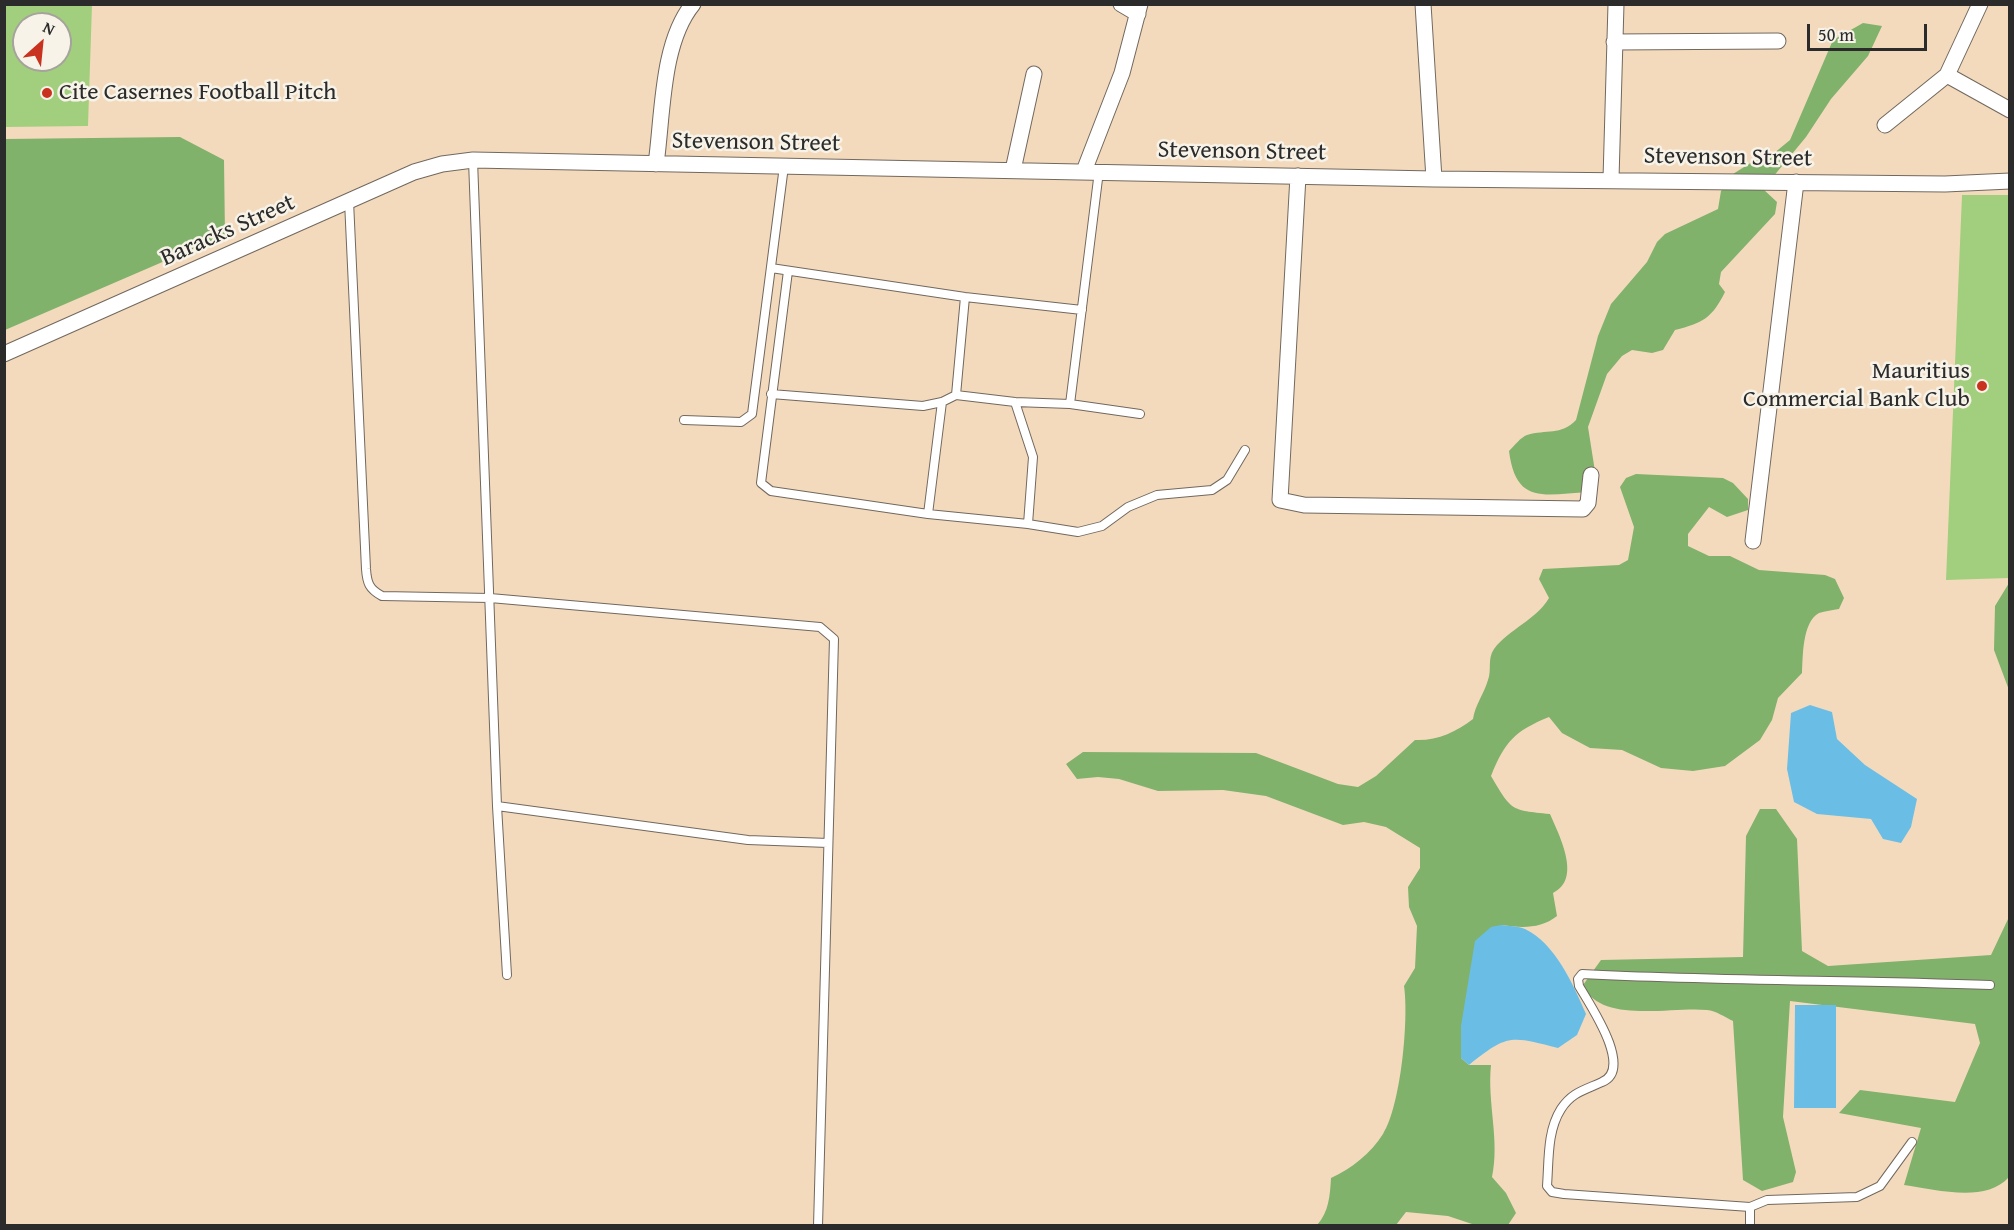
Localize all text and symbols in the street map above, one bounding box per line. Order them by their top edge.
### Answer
north arrow [12,12,72,72]
scale bar [1810,12,1930,50]
text: N [39,15,59,41]
text: 50 m [1818,21,1854,48]
place label: Cite Casernes Football Pitch [59,79,337,107]
marker: Cite Casernes Football Pitch [40,86,54,100]
street label: Stevenson Street [671,127,841,159]
street label: Stevenson Street [1157,136,1327,168]
street label: Stevenson Street [1643,142,1813,174]
street label: Baracks Street [156,189,300,273]
place label: Mauritius Commercial Bank Club [1743,358,1970,414]
marker: Mauritius Commercial Bank Club [1975,379,1989,393]

